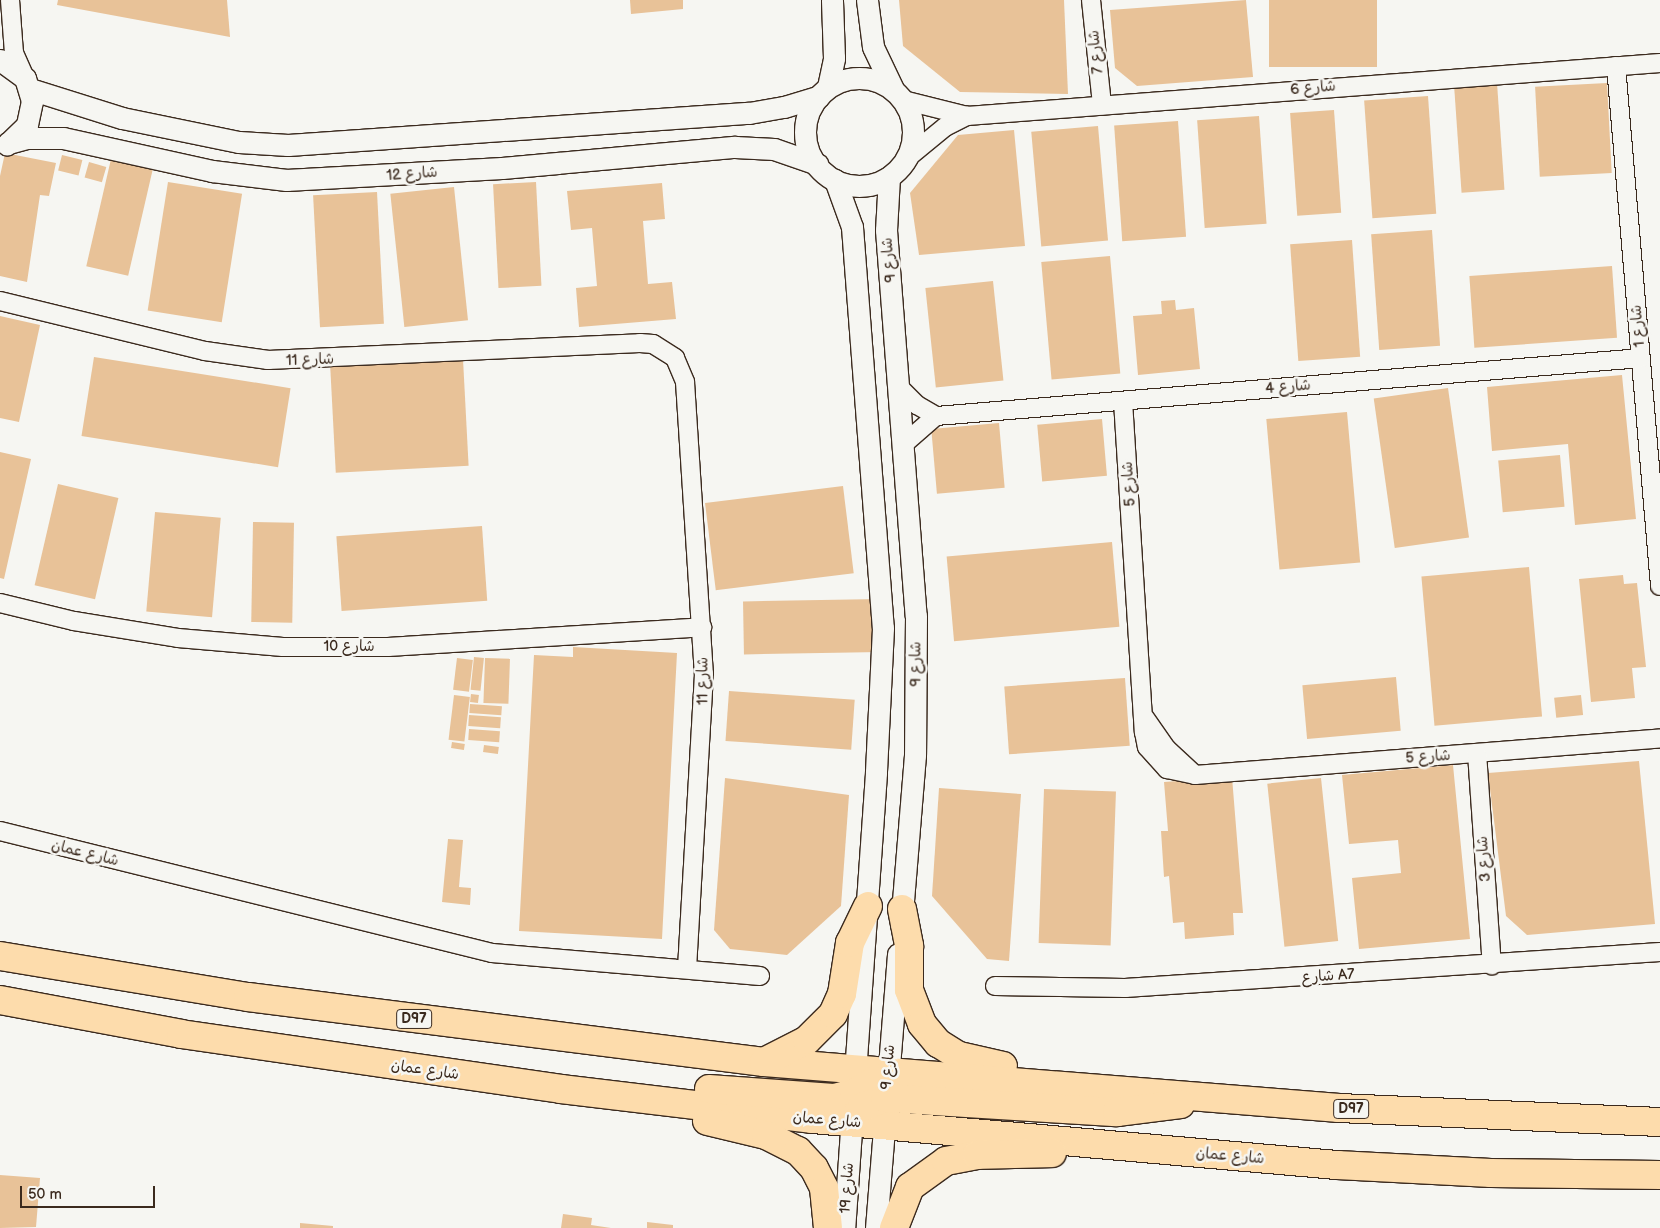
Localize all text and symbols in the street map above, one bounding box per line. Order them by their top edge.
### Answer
street label: شارع 7 [1085,29,1107,75]
street label: شارع 6 [1289,77,1337,99]
street label: شارع 12 [386,163,438,185]
street label: شارع 9 [878,237,900,283]
street label: شارع 1 [1627,304,1649,348]
street label: شارع 11 [286,350,334,370]
street label: شارع 4 [1264,376,1312,398]
street label: شارع 5 [1118,461,1140,507]
street label: شارع 10 [323,638,375,656]
street label: شارع 9 [907,641,925,687]
street label: شارع 11 [694,657,712,705]
street label: شارع 5 [1405,746,1451,768]
street label: شارع عمان [50,836,120,870]
street label: شارع 3 [1473,836,1495,882]
street label: شارع A7 [1301,965,1355,987]
road number: D97 [395,1008,433,1030]
street label: شارع 9 [877,1044,899,1090]
street label: شارع عمان [390,1056,460,1084]
road number: D97 [1332,1098,1370,1120]
street label: شارع عمان [792,1108,862,1132]
street label: شارع عمان [1195,1144,1265,1168]
street label: شارع 19 [836,1162,858,1214]
scale bar [22,1176,158,1208]
text: 50 m [28,1185,62,1204]

